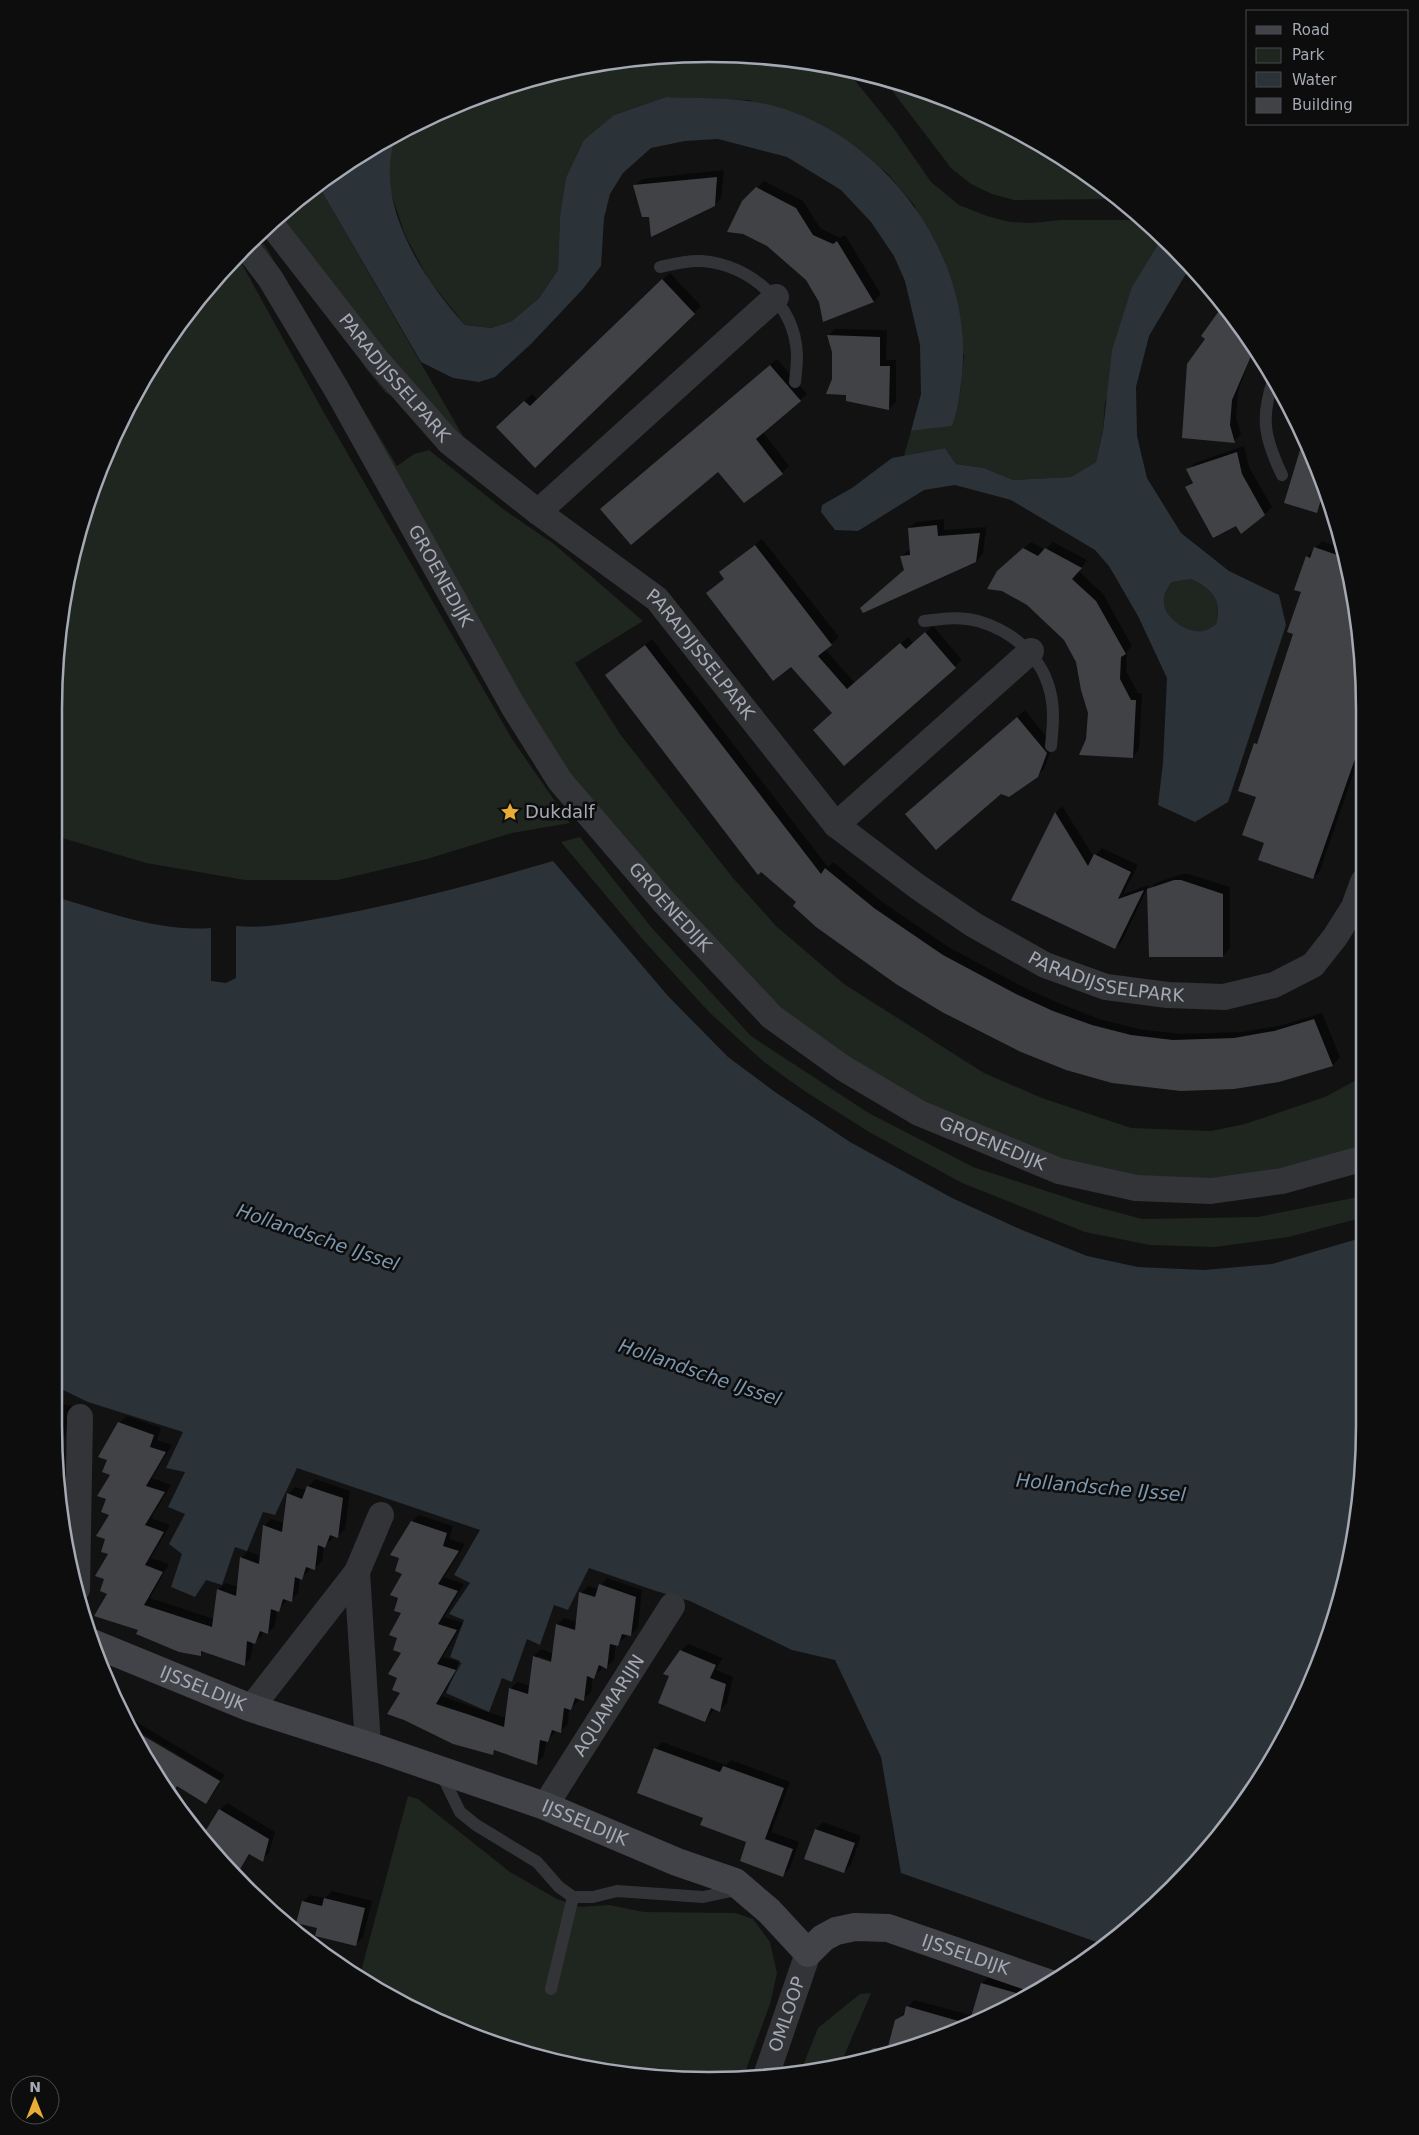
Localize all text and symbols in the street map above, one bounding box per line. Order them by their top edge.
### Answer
legend [1246,10,1409,125]
text: Road [1292,21,1330,39]
text: Park [1292,46,1325,64]
text: Water [1292,71,1337,89]
text: Building [1292,96,1353,114]
street label: PARADIJSSELPARK [335,309,456,447]
street label: GROENEDIJK [404,521,478,631]
street label: PARADIJSSELPARK [643,584,760,724]
place icon: Dukdalf [499,801,521,823]
place label: Dukdalf [525,801,595,822]
street label: GROENEDIJK [625,858,717,957]
street label: PARADIJSSELPARK [1025,947,1186,1006]
street label: GROENEDIJK [936,1112,1050,1175]
water label: Hollandsche IJssel [234,1199,403,1275]
water label: Hollandsche IJssel [616,1334,785,1410]
water label: Hollandsche IJssel [1015,1469,1188,1505]
street label: AQUAMARIJN [568,1651,648,1760]
street label: IJSSELDIJK [157,1661,251,1715]
street label: IJSSELDIJK [539,1795,632,1850]
street label: IJSSELDIJK [919,1929,1014,1979]
street label: OMLOOP [764,1974,809,2055]
north arrow [10,2075,60,2125]
text: N [29,2079,41,2095]

